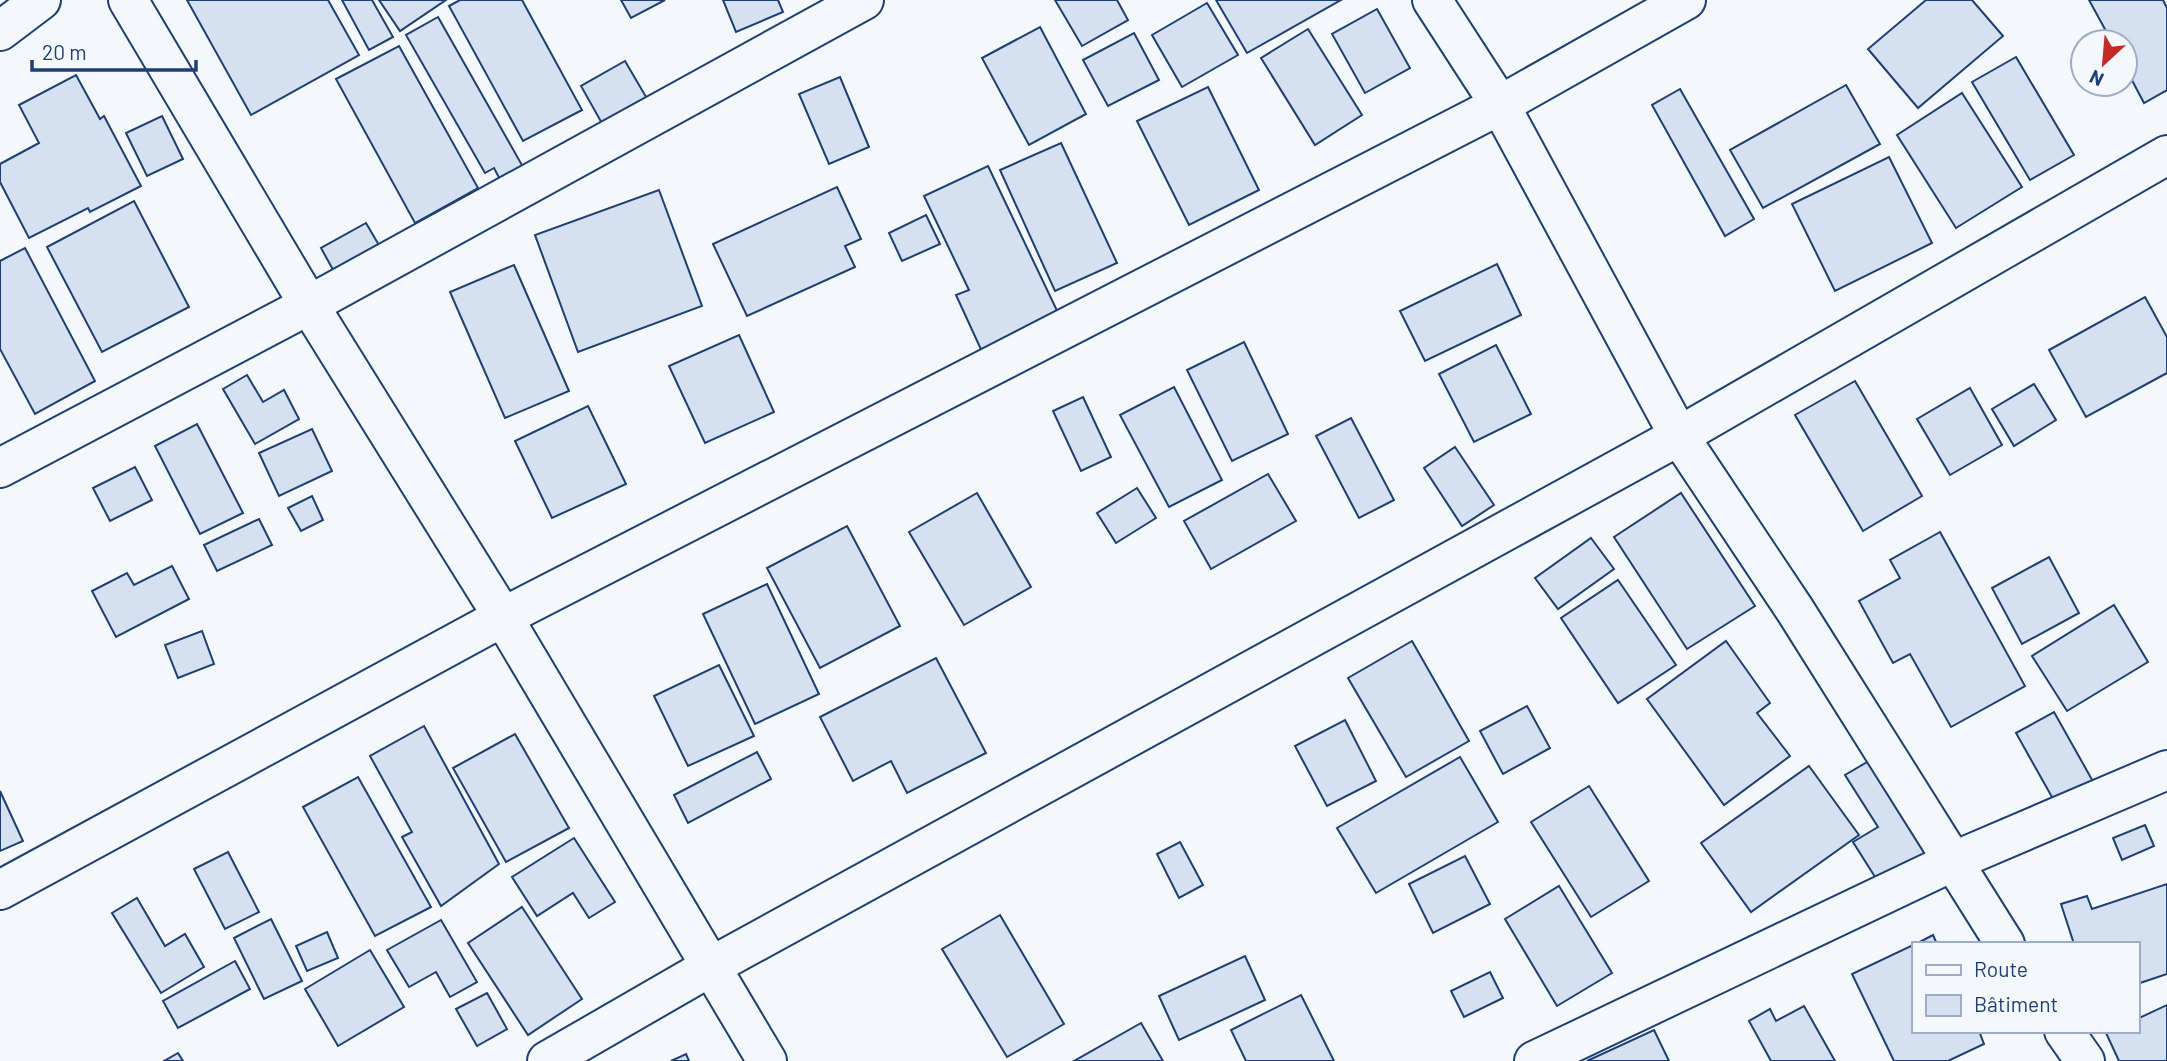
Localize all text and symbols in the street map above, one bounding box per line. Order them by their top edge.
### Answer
scale bar [32,28,196,72]
north arrow [2069,28,2139,98]
text: 20 m [42,39,87,64]
text: N [2086,66,2107,92]
legend [1912,942,2139,1033]
text: Route [1974,956,2028,981]
text: Bâtiment [1974,991,2058,1016]

